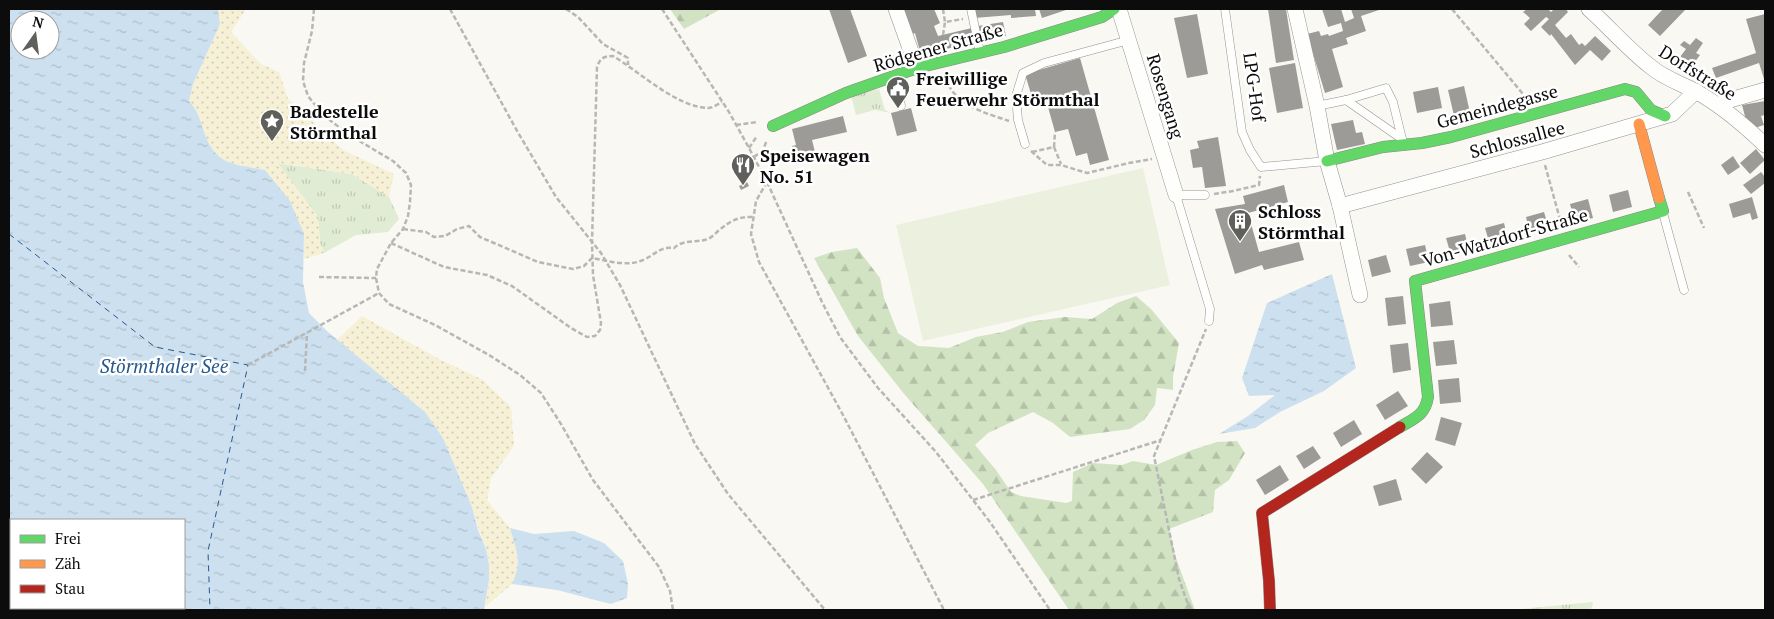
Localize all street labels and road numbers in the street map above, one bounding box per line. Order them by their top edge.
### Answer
street label: Rödgener Straße [871,17,1005,77]
street label: Dorfstraße [1655,39,1741,105]
street label: Rosengang [1142,51,1190,142]
street label: LPG-Hof [1238,51,1272,125]
street label: Gemeindegasse [1434,78,1560,134]
street label: Schlossallee [1467,115,1567,163]
street label: Von-Watzdorf-Straße [1419,202,1591,272]

